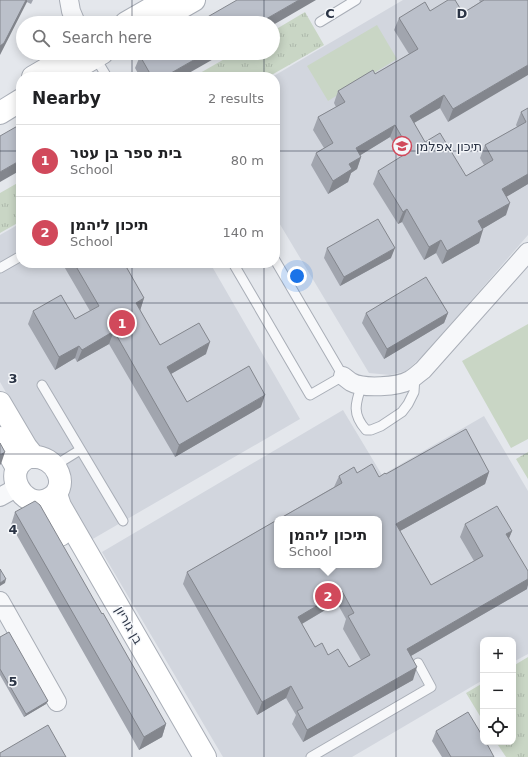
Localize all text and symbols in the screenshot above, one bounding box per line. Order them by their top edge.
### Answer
text: C [325,6,335,21]
text: D [457,6,468,21]
search box [16,16,280,60]
icon: search [30,27,52,49]
text: Search here [62,29,152,47]
text: Nearby [32,88,101,108]
text: 2 results [208,91,264,106]
school or university icon: תיכון אפלמן [391,135,413,157]
place label: תיכון אפלמן [416,139,482,154]
text: בית ספר בן עטר [70,144,182,162]
text: 1 [40,153,50,168]
text: 80 m [231,153,264,168]
text: School [70,162,113,177]
text: תיכון ליהמן [70,216,148,234]
text: 2 [40,225,50,240]
text: 140 m [222,225,264,240]
text: School [70,234,113,249]
your location [287,266,307,286]
pin: 1 [109,308,135,338]
text: 3 [8,371,18,386]
popup [274,516,382,568]
text: 4 [8,522,18,537]
text: תיכון ליהמן [289,526,367,544]
text: School [289,544,332,559]
pin: 2 [315,581,341,611]
street label: בן גוריון [112,603,146,647]
map controls [480,637,516,745]
button: + [480,637,516,673]
button: − [480,673,516,709]
text: 5 [8,674,18,689]
button: locate [480,709,516,745]

